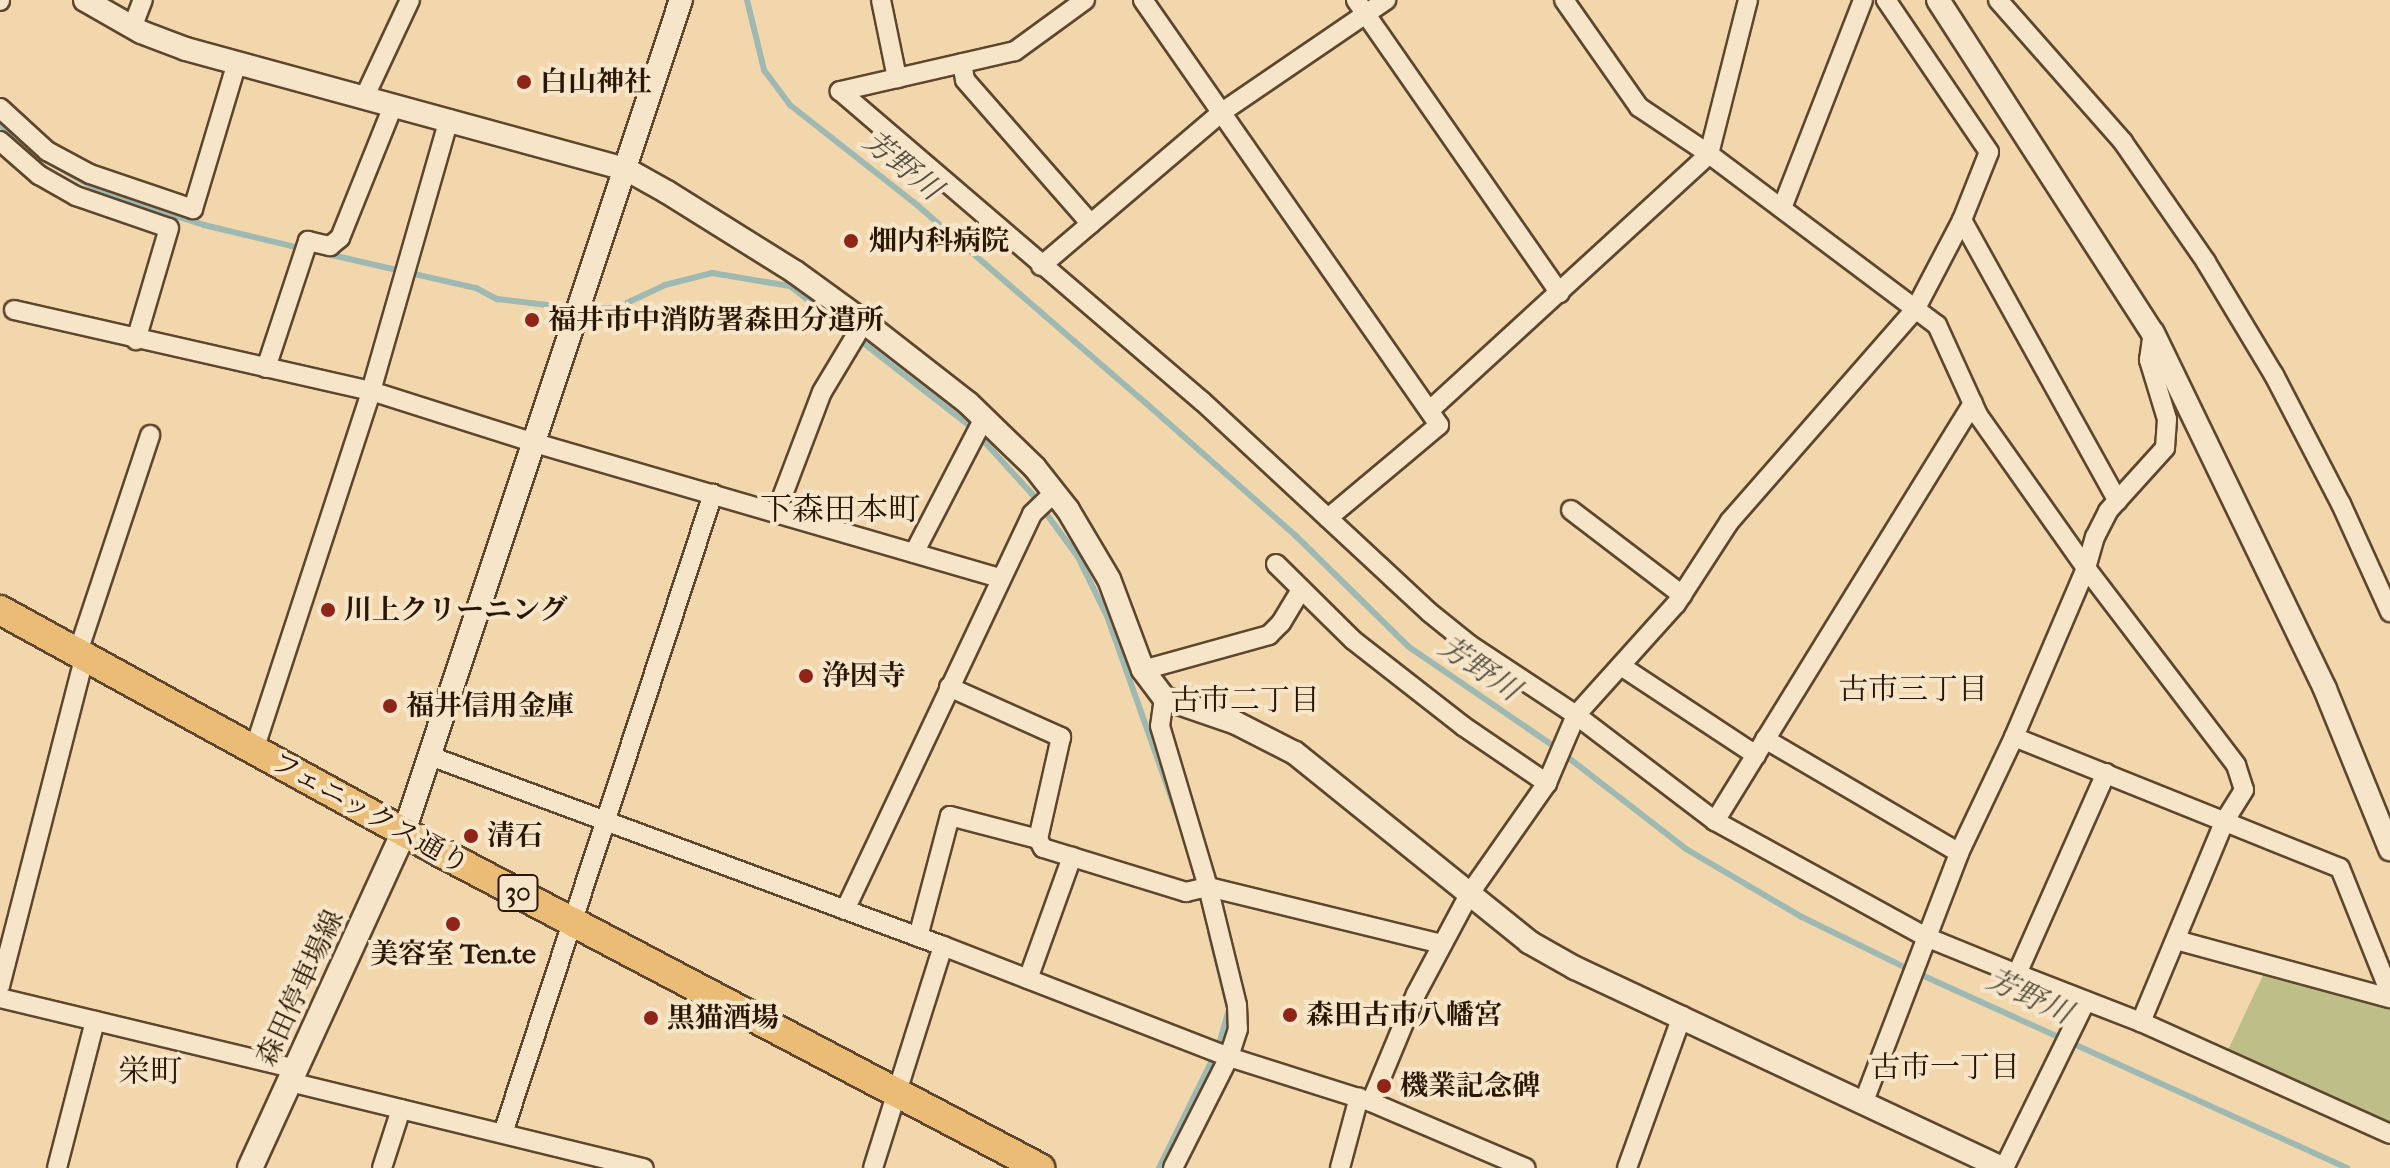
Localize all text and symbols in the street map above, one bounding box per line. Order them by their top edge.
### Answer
place label: 白山神社 [540,65,652,99]
marker: 白山神社 [515,73,533,91]
water label: 芳野川 [856,124,948,208]
place label: 畑内科病院 [869,224,1009,258]
marker: 畑内科病院 [840,230,862,252]
place label: 福井市中消防署森田分遣所 [548,303,884,337]
marker: 福井市中消防署森田分遣所 [523,311,541,329]
district label: 下森田本町 [760,491,920,529]
place label: 川上クリーニング [344,593,568,627]
marker: 川上クリーニング [319,601,337,619]
water label: 芳野川 [1432,629,1526,709]
place label: 浄因寺 [822,659,906,693]
marker: 浄因寺 [797,667,815,685]
district label: 古市三丁目 [1838,672,1988,708]
district label: 古市二丁目 [1170,683,1320,719]
place label: 福井信用金庫 [406,689,574,723]
marker: 福井信用金庫 [381,697,399,715]
street label: フェニックス通り [264,744,476,882]
place label: 清石 [487,819,543,853]
marker: 清石 [462,827,480,845]
road number: 30 [496,871,540,915]
street label: 森田停車場線 [249,905,351,1071]
marker: 美容室 Ten.te [444,915,462,933]
place label: 美容室 Ten.te [370,937,536,971]
water label: 芳野川 [1981,962,2077,1032]
place label: 森田古市八幡宮 [1306,998,1502,1032]
place label: 黒猫酒場 [667,1001,779,1035]
marker: 森田古市八幡宮 [1281,1006,1299,1024]
marker: 黒猫酒場 [642,1009,660,1027]
district label: 古市一丁目 [1870,1050,2020,1086]
district label: 栄町 [118,1053,182,1091]
place label: 機業記念碑 [1400,1069,1540,1103]
marker: 機業記念碑 [1375,1077,1393,1095]

